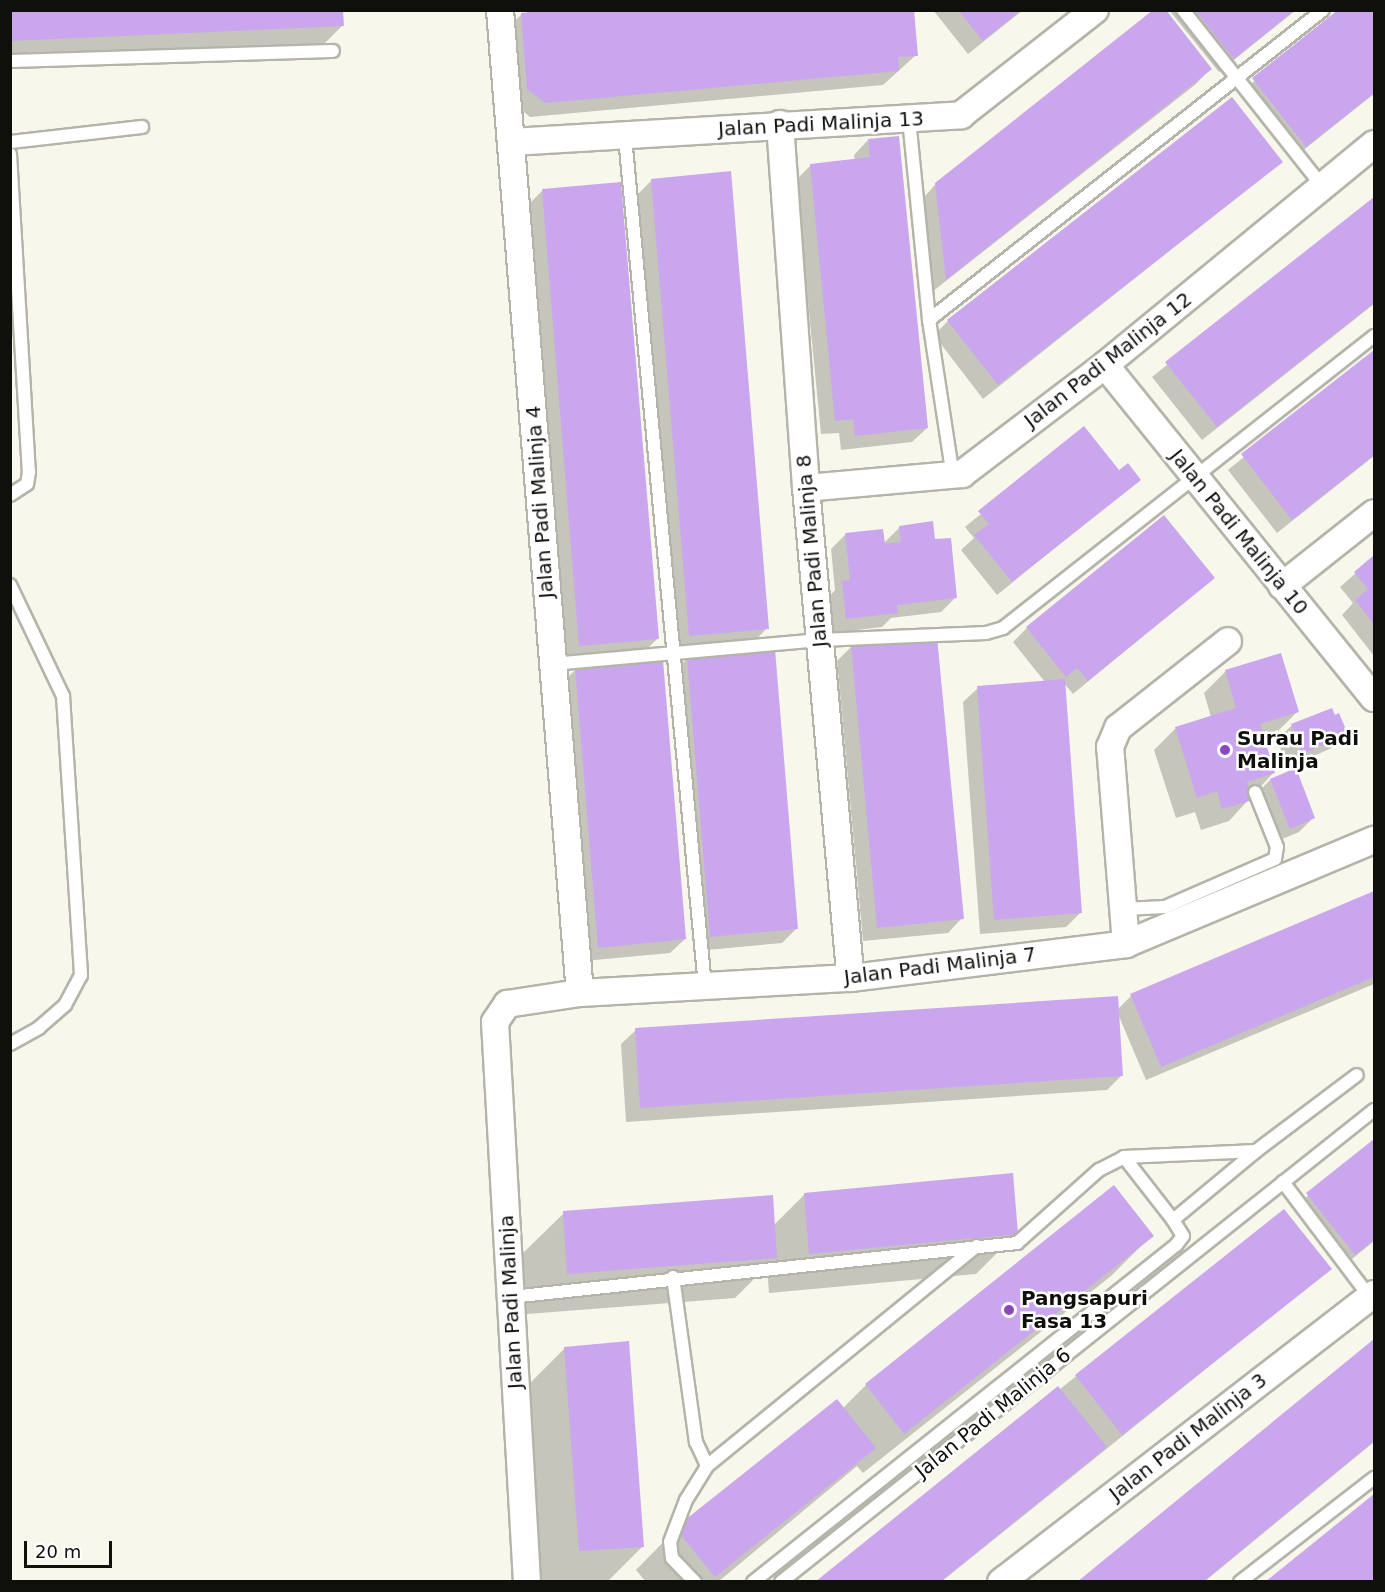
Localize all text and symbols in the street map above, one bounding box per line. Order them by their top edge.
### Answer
street label: Jalan Padi Malinja 13 [718,107,924,141]
street label: Jalan Padi Malinja 12 [1019,287,1197,433]
street label: Jalan Padi Malinja 4 [521,405,559,599]
street label: Jalan Padi Malinja 10 [1165,444,1313,620]
street label: Jalan Padi Malinja 8 [792,454,832,648]
place label: Surau Padi Malinja [1237,726,1359,773]
marker: Surau Padi Malinja [1218,743,1232,757]
street label: Jalan Padi Malinja 7 [843,942,1037,990]
street label: Jalan Padi Malinja [494,1214,528,1390]
place label: Pangsapuri Fasa 13 [1021,1286,1148,1333]
marker: Pangsapuri Fasa 13 [1002,1303,1016,1317]
street label: Jalan Padi Malinja 6 [910,1343,1076,1483]
street label: Jalan Padi Malinja 3 [1104,1368,1272,1506]
scale bar [27,1529,116,1567]
text: 20 m [35,1541,81,1562]

